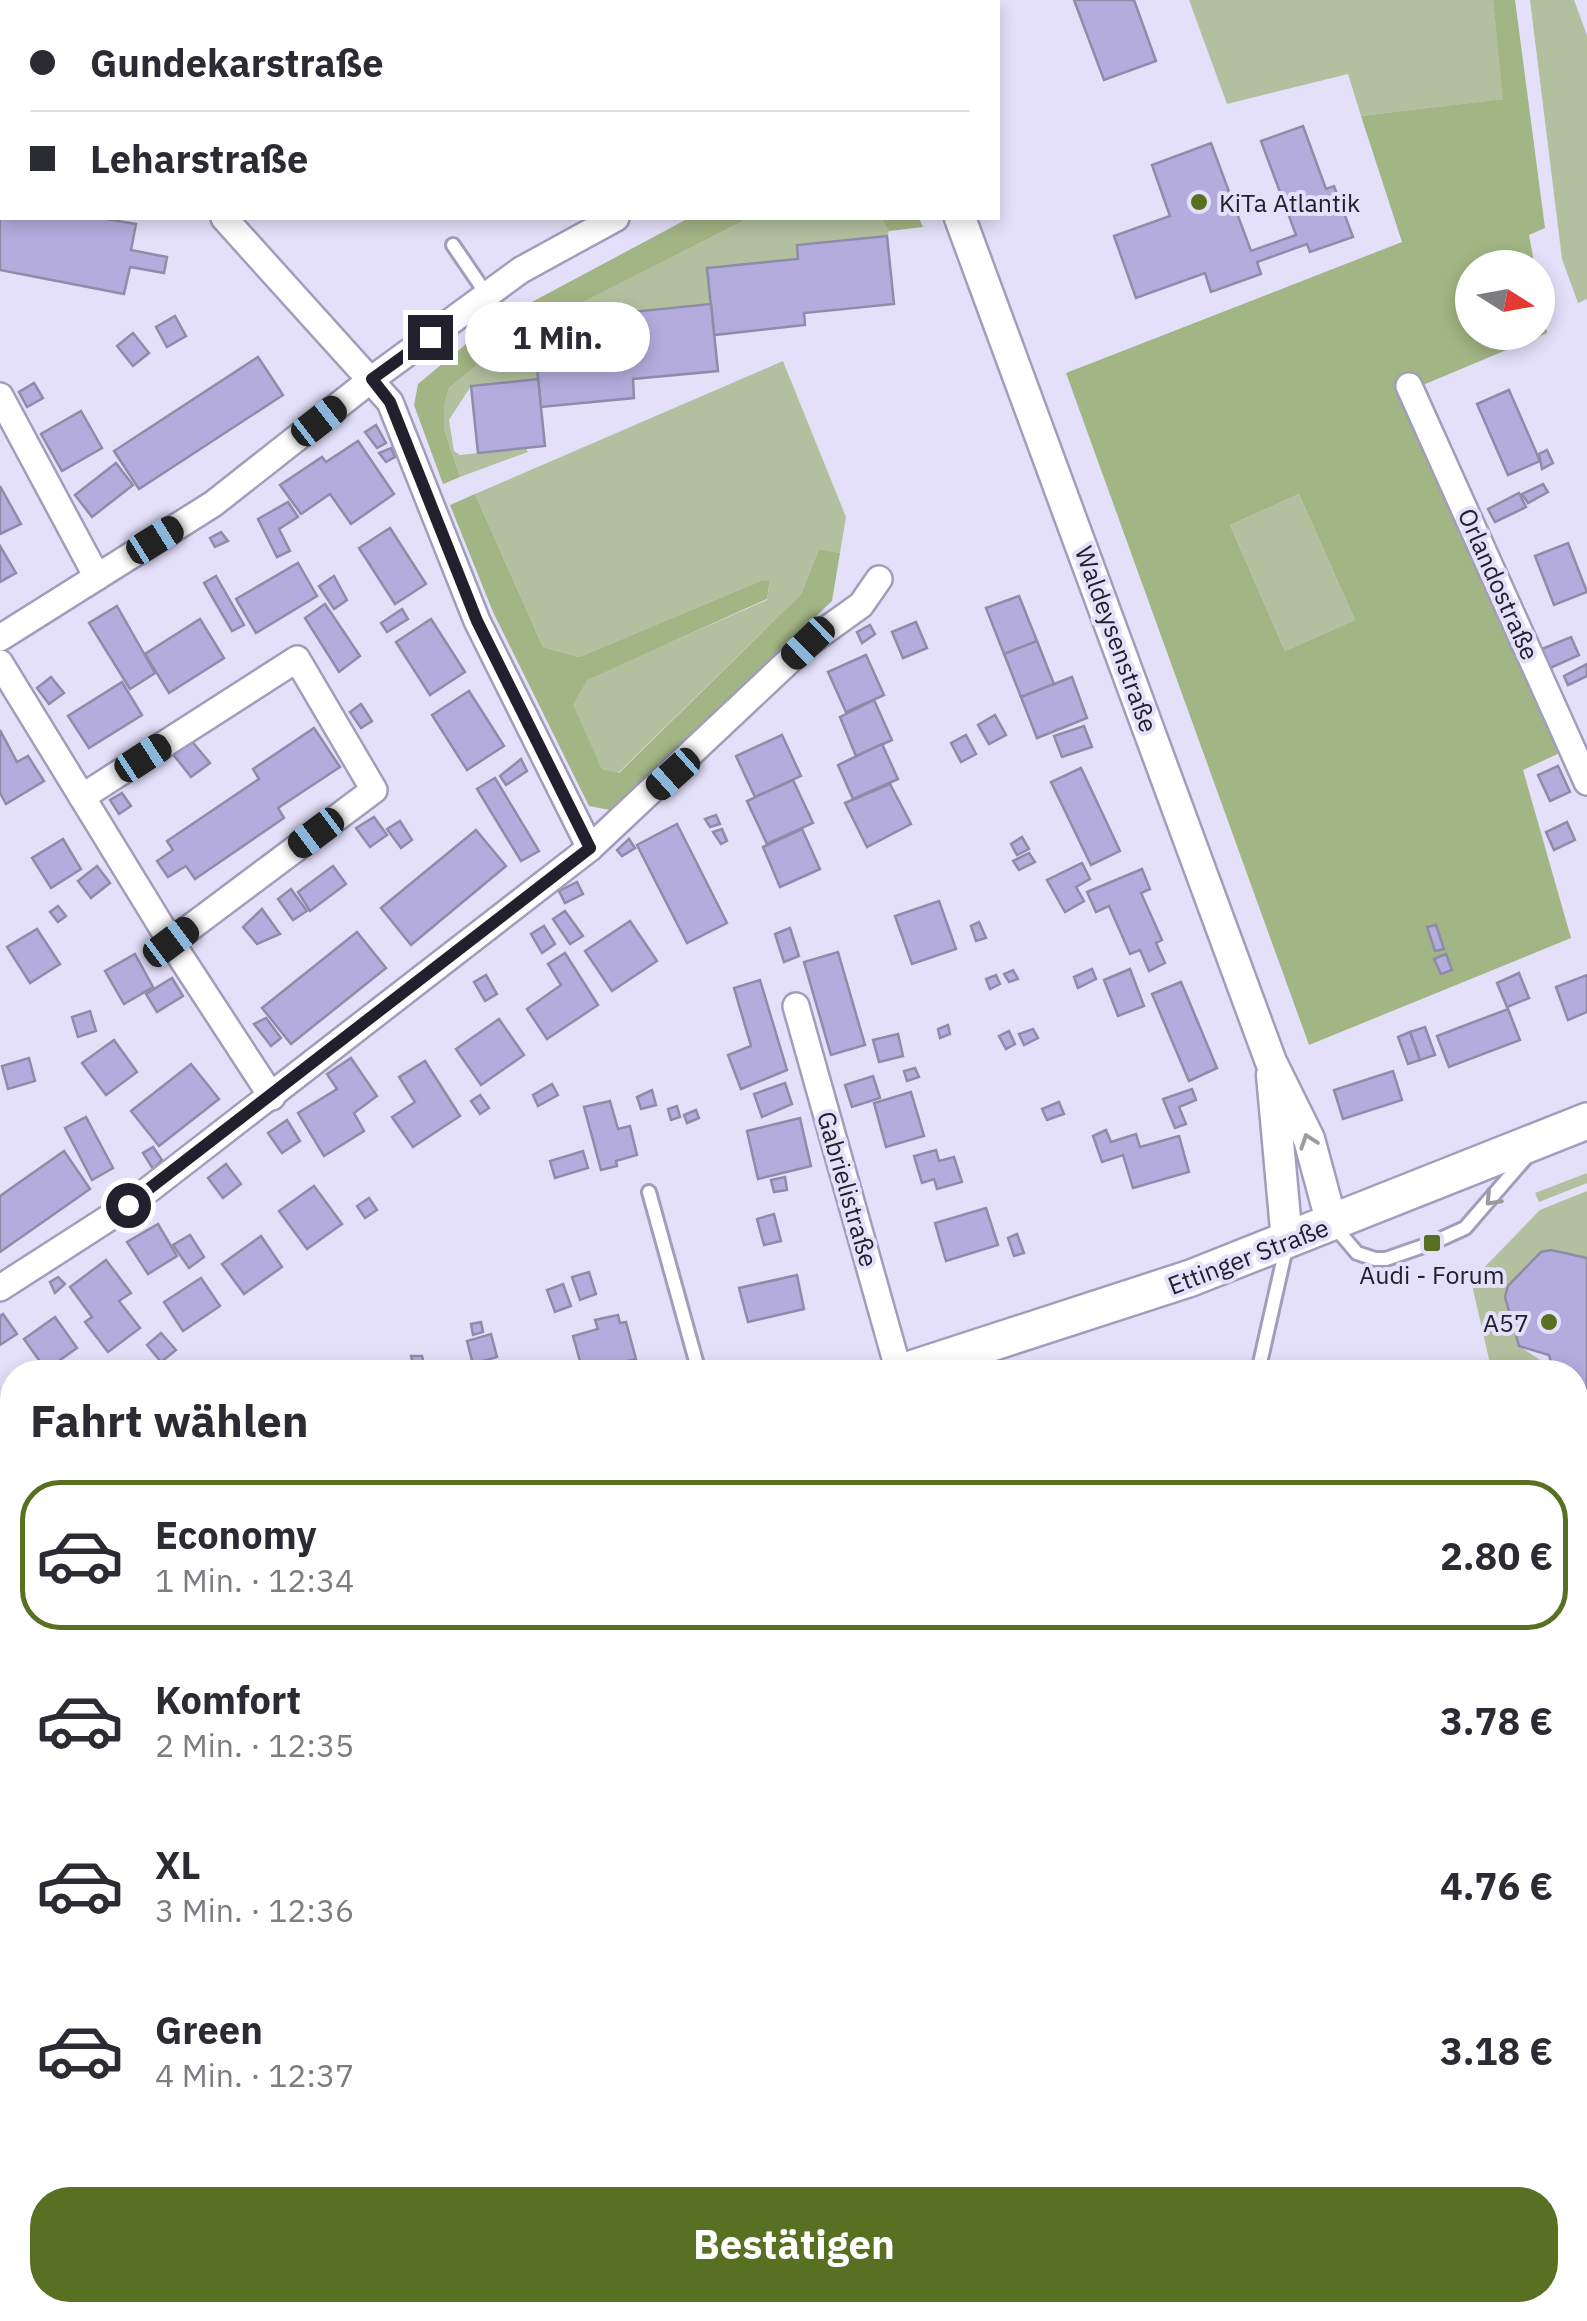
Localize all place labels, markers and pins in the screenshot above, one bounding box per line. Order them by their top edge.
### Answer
place label: KiTa Atlantik [1219,186,1360,219]
marker: KiTa Atlantik [1188,191,1210,213]
marker: Audi - Forum [1421,1232,1443,1254]
place label: Audi - Forum [1359,1258,1505,1291]
place label: A57 [1483,1306,1529,1339]
marker: A57 [1538,1311,1560,1333]

